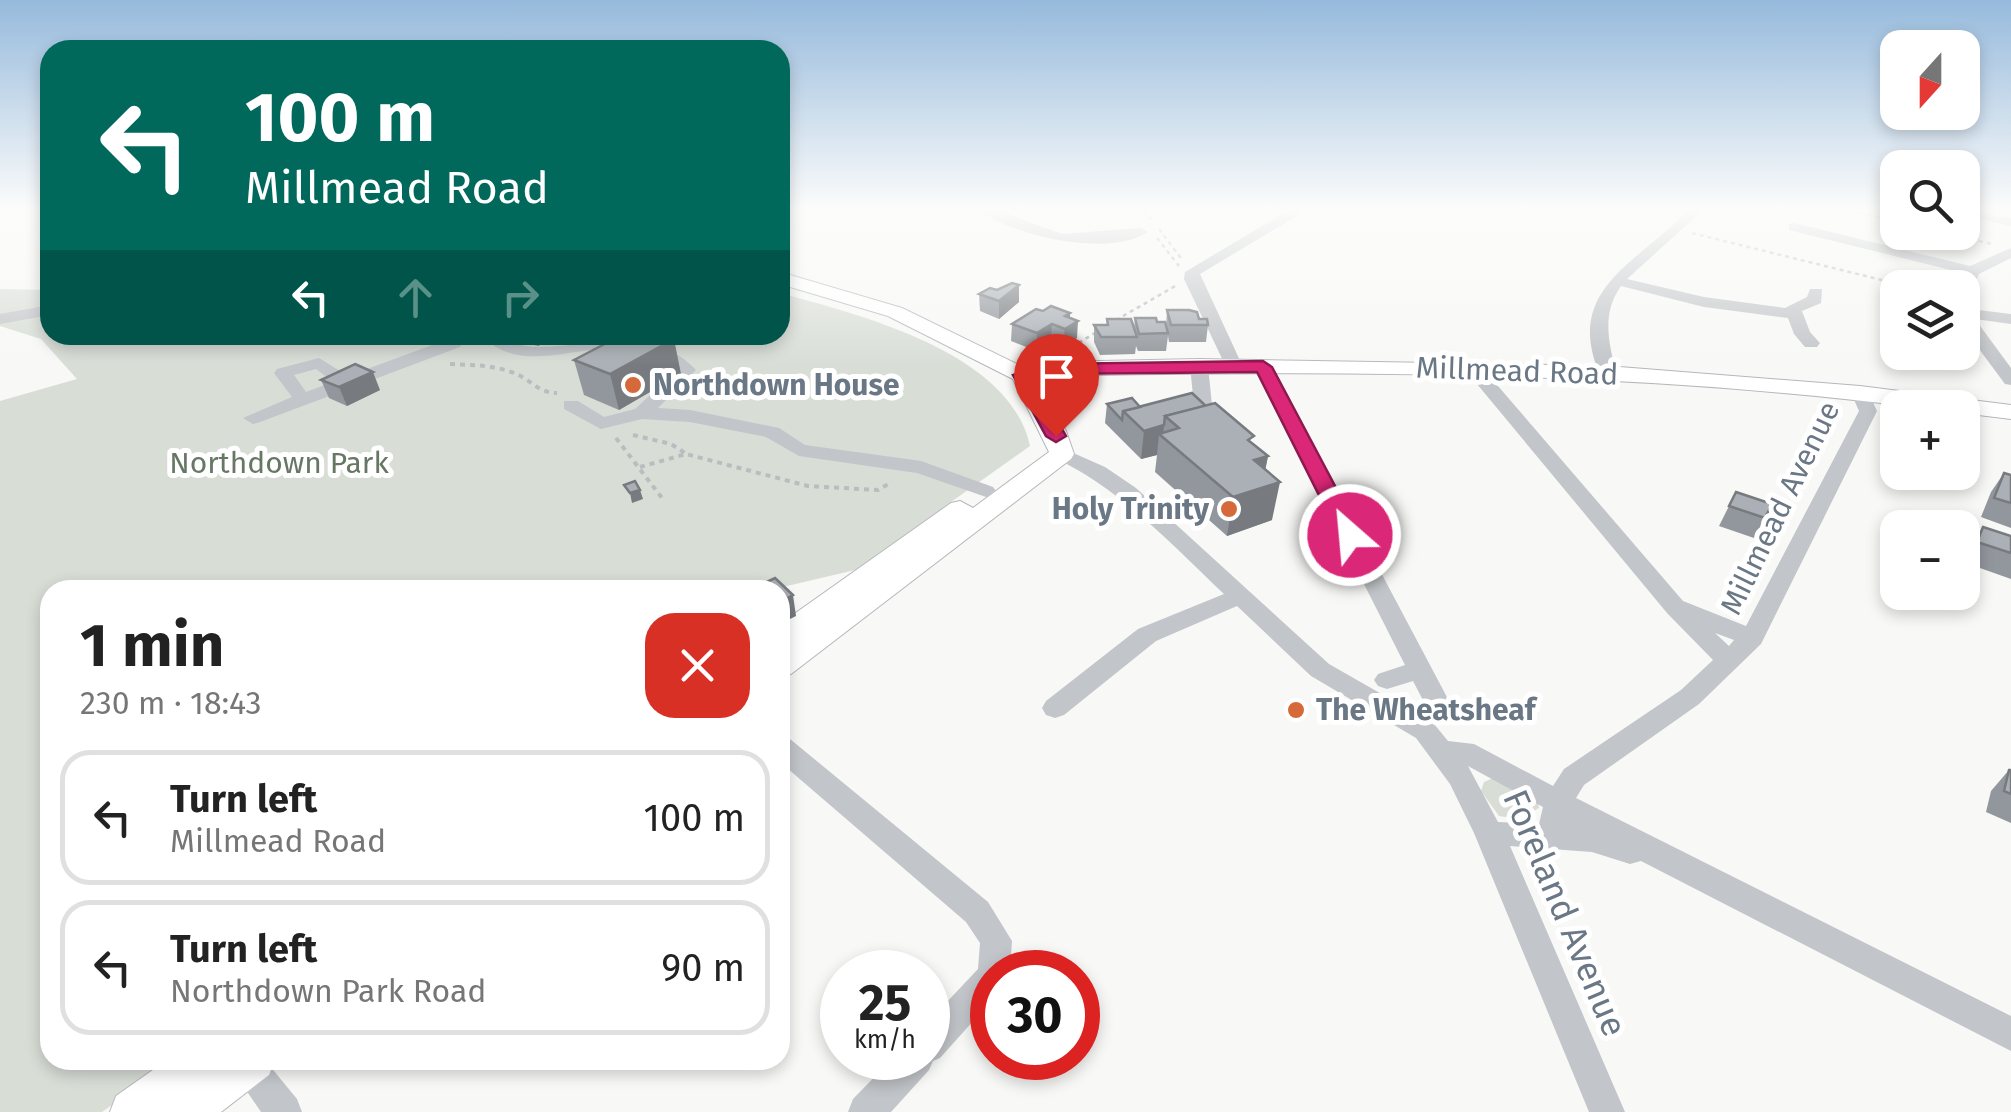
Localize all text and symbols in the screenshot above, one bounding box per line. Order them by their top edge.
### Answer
north arrow [1880,30,1980,130]
map controls [1880,30,1980,610]
text: 100 m [245,76,435,160]
icon: left [80,80,210,210]
button: search [1880,150,1980,250]
text: Millmead Road [245,161,549,215]
icon: left [283,270,338,325]
icon: ahead [388,270,443,325]
icon: right [493,270,548,325]
button: layers [1880,270,1980,370]
pin [1014,334,1099,437]
icon: arrive [1029,349,1084,404]
street label: Millmead Road [1415,349,1619,393]
place label: Northdown House [653,367,899,403]
marker: Northdown House [622,374,644,396]
button: + [1880,390,1980,490]
street label: Millmead Avenue [1713,395,1847,621]
park label: Northdown Park [169,445,389,481]
position arrow [1298,483,1402,587]
place label: Holy Trinity [1052,491,1209,527]
marker: Holy Trinity [1218,498,1240,520]
button: − [1880,510,1980,610]
text: 1 min [80,610,224,682]
button: close [645,613,750,718]
text: 230 m · 18:43 [80,684,262,722]
place label: The Wheatsheaf [1316,692,1538,728]
marker: The Wheatsheaf [1285,699,1307,721]
text: Turn left [170,776,317,822]
street label: Foreland Avenue [1494,783,1636,1043]
icon: left [85,790,140,845]
text: 100 m [644,795,745,841]
text: Millmead Road [170,822,386,860]
text: Turn left [170,926,317,972]
icon: left [85,940,140,995]
text: 90 m [661,945,745,991]
speed limit sign: 30 [970,950,1100,1080]
text: Northdown Park Road [170,972,486,1010]
text: 25 [859,973,911,1033]
text: km/h [854,1025,916,1055]

